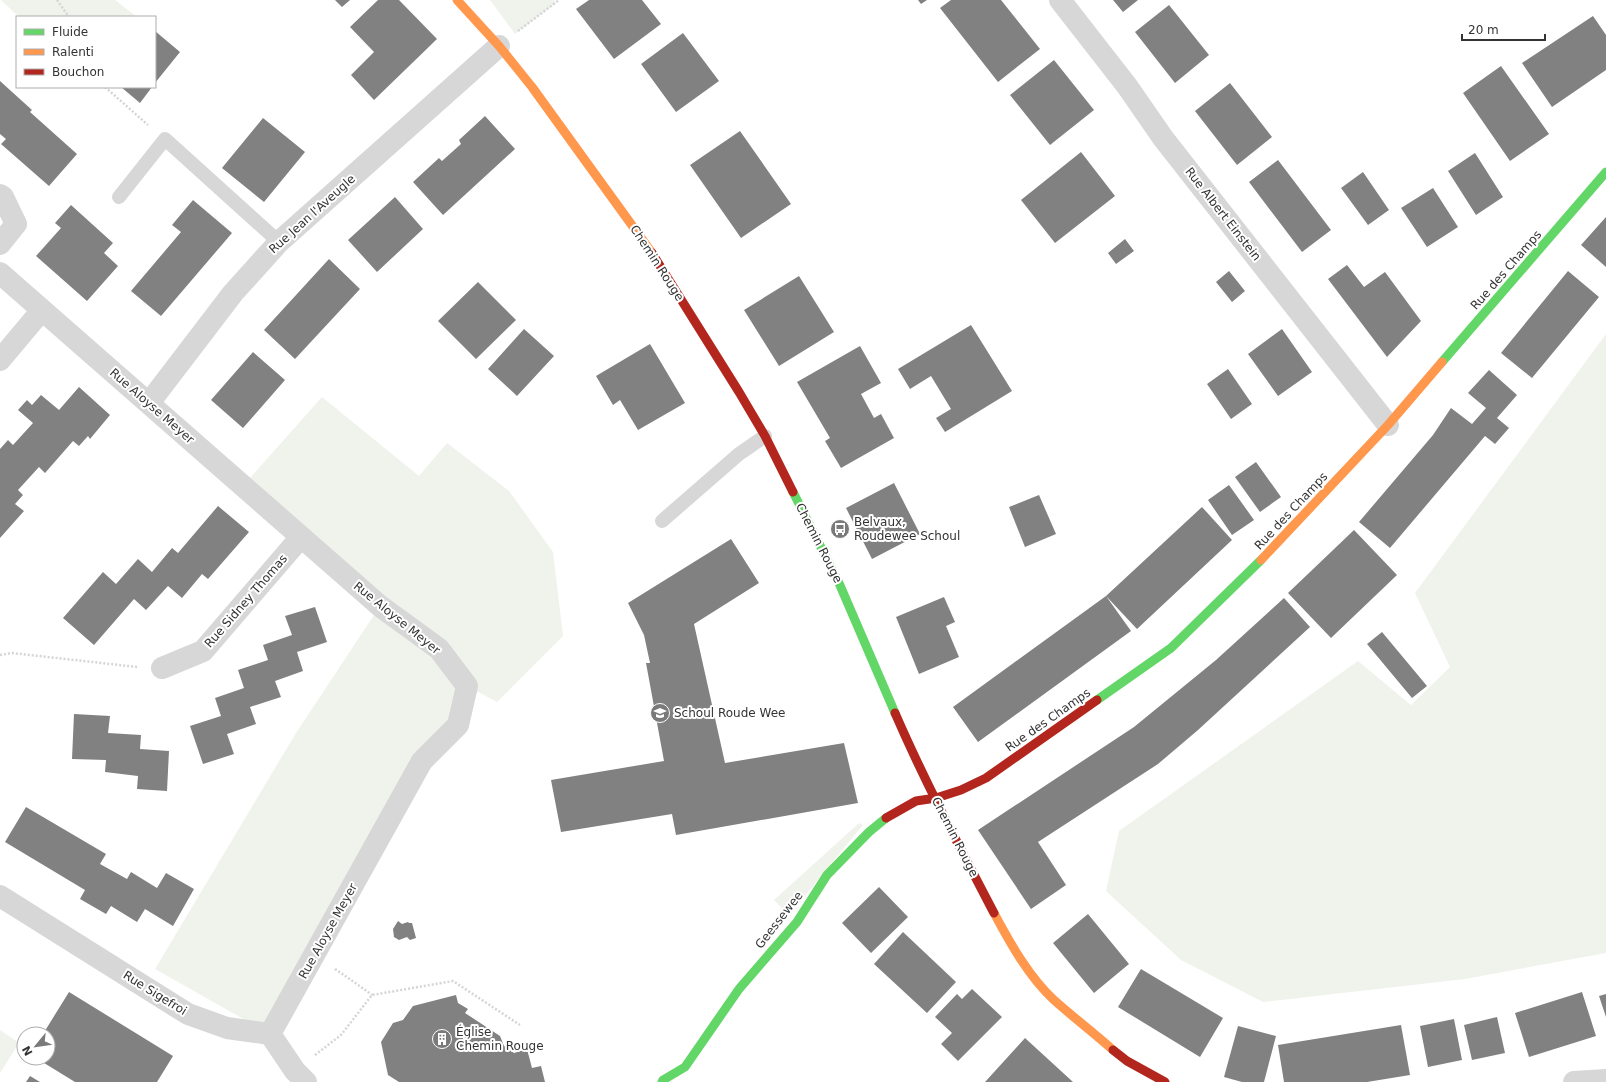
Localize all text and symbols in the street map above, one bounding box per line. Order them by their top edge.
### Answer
legend [16,16,156,88]
scale bar [1462,16,1545,42]
text: 20 m [1468,23,1499,37]
text: Fluide [52,25,88,39]
text: Ralenti [52,45,94,59]
text: Bouchon [52,65,104,79]
street label: Rue Albert Einstein [1182,165,1264,263]
street label: Rue Jean l'Aveugle [266,172,358,256]
street label: Chemin Rouge [627,222,687,304]
street label: Rue des Champs [1468,227,1544,313]
street label: Rue Aloyse Meyer [107,366,197,446]
street label: Rue des Champs [1252,469,1330,553]
street label: Chemin Rouge [793,501,845,585]
place label: Belvaux, Roudewee Schoul [854,515,960,543]
bus stop icon: Belvaux, Roudewee Schoul [829,518,851,540]
street label: Rue Sidney Thomas [202,552,290,650]
street label: Rue Aloyse Meyer [351,579,443,657]
street label: Rue des Champs [1003,685,1093,755]
school or university icon: Schoul Roude Wee [649,702,671,724]
place label: Schoul Roude Wee [674,706,785,720]
street label: Chemin Rouge [929,795,981,879]
street label: Rue Aloyse Meyer [296,881,360,981]
street label: Geessewee [752,889,806,951]
street label: Rue Sigefroi [121,968,189,1018]
place label: Église Chemin Rouge [456,1024,544,1053]
north arrow [16,1026,56,1066]
building icon: Église Chemin Rouge [431,1028,453,1050]
text: N [20,1043,36,1058]

